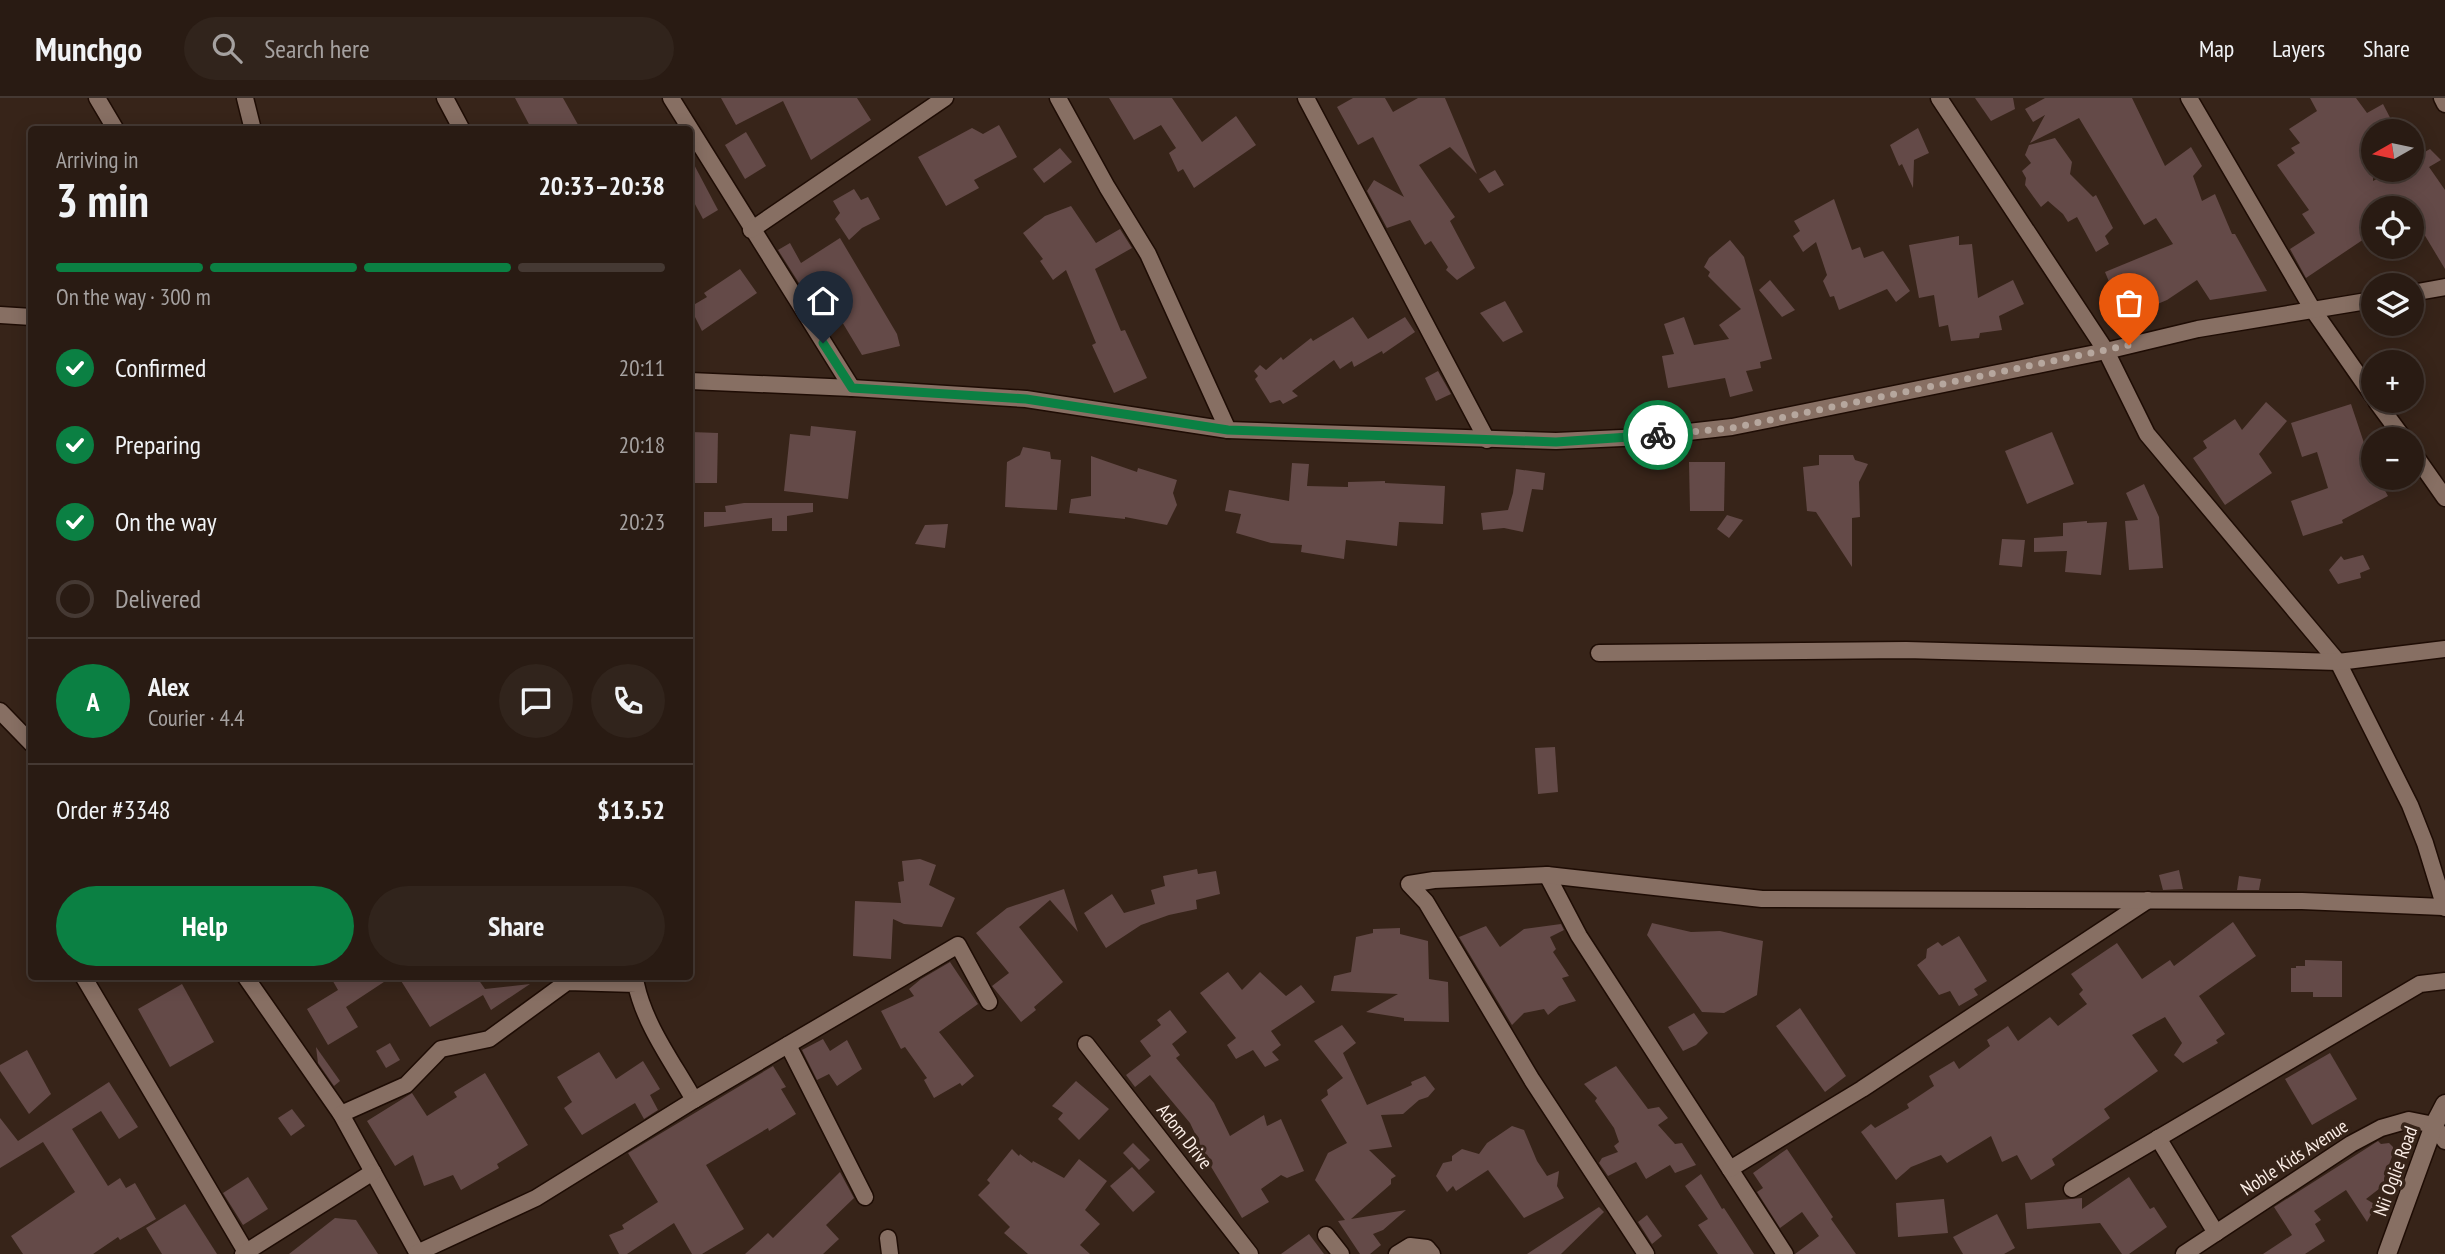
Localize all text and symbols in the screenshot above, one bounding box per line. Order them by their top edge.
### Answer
search box [184,17,674,80]
text: Munchgo [35,27,142,70]
icon: search [208,29,246,67]
text: Search here [264,32,370,65]
text: Map [2199,33,2234,64]
text: Layers [2272,33,2325,64]
text: Share [2363,33,2410,64]
north arrow [2361,119,2424,182]
map controls [2361,119,2424,490]
text: Arriving in [56,145,138,174]
text: 20:33–20:38 [538,169,665,202]
text: 3 min [56,170,149,230]
button: locate [2361,196,2424,259]
pin [793,271,853,343]
pin [2099,273,2159,345]
button: layers [2361,273,2424,336]
text: On the way · 300 m [56,282,211,311]
icon: home [804,282,842,320]
icon: bag [2110,284,2148,322]
icon: check [56,349,94,387]
button: + [2361,350,2424,413]
text: Confirmed [115,351,206,384]
text: 20:11 [619,353,665,382]
courier [1623,400,1693,470]
icon: bike [1639,416,1677,454]
icon: check [56,426,94,464]
button: − [2361,427,2424,490]
text: Preparing [115,428,201,461]
text: 20:18 [619,430,665,459]
icon: check [56,503,94,541]
text: On the way [115,505,217,538]
text: 20:23 [619,507,665,536]
text: Delivered [115,582,201,615]
button: chat [499,664,573,738]
button: phone [591,664,665,738]
text: Alex [148,670,189,703]
text: A [86,685,100,718]
text: Courier · 4.4 [148,703,244,732]
text: Order #3348 [56,793,171,826]
text: $13.52 [597,793,665,826]
button: Help [56,886,354,966]
button: Share [368,886,665,966]
street label: Adom Drive [1152,1099,1218,1174]
street label: Noble Kids Avenue [2236,1113,2352,1200]
street label: Nii Oglie Road [2368,1123,2422,1219]

